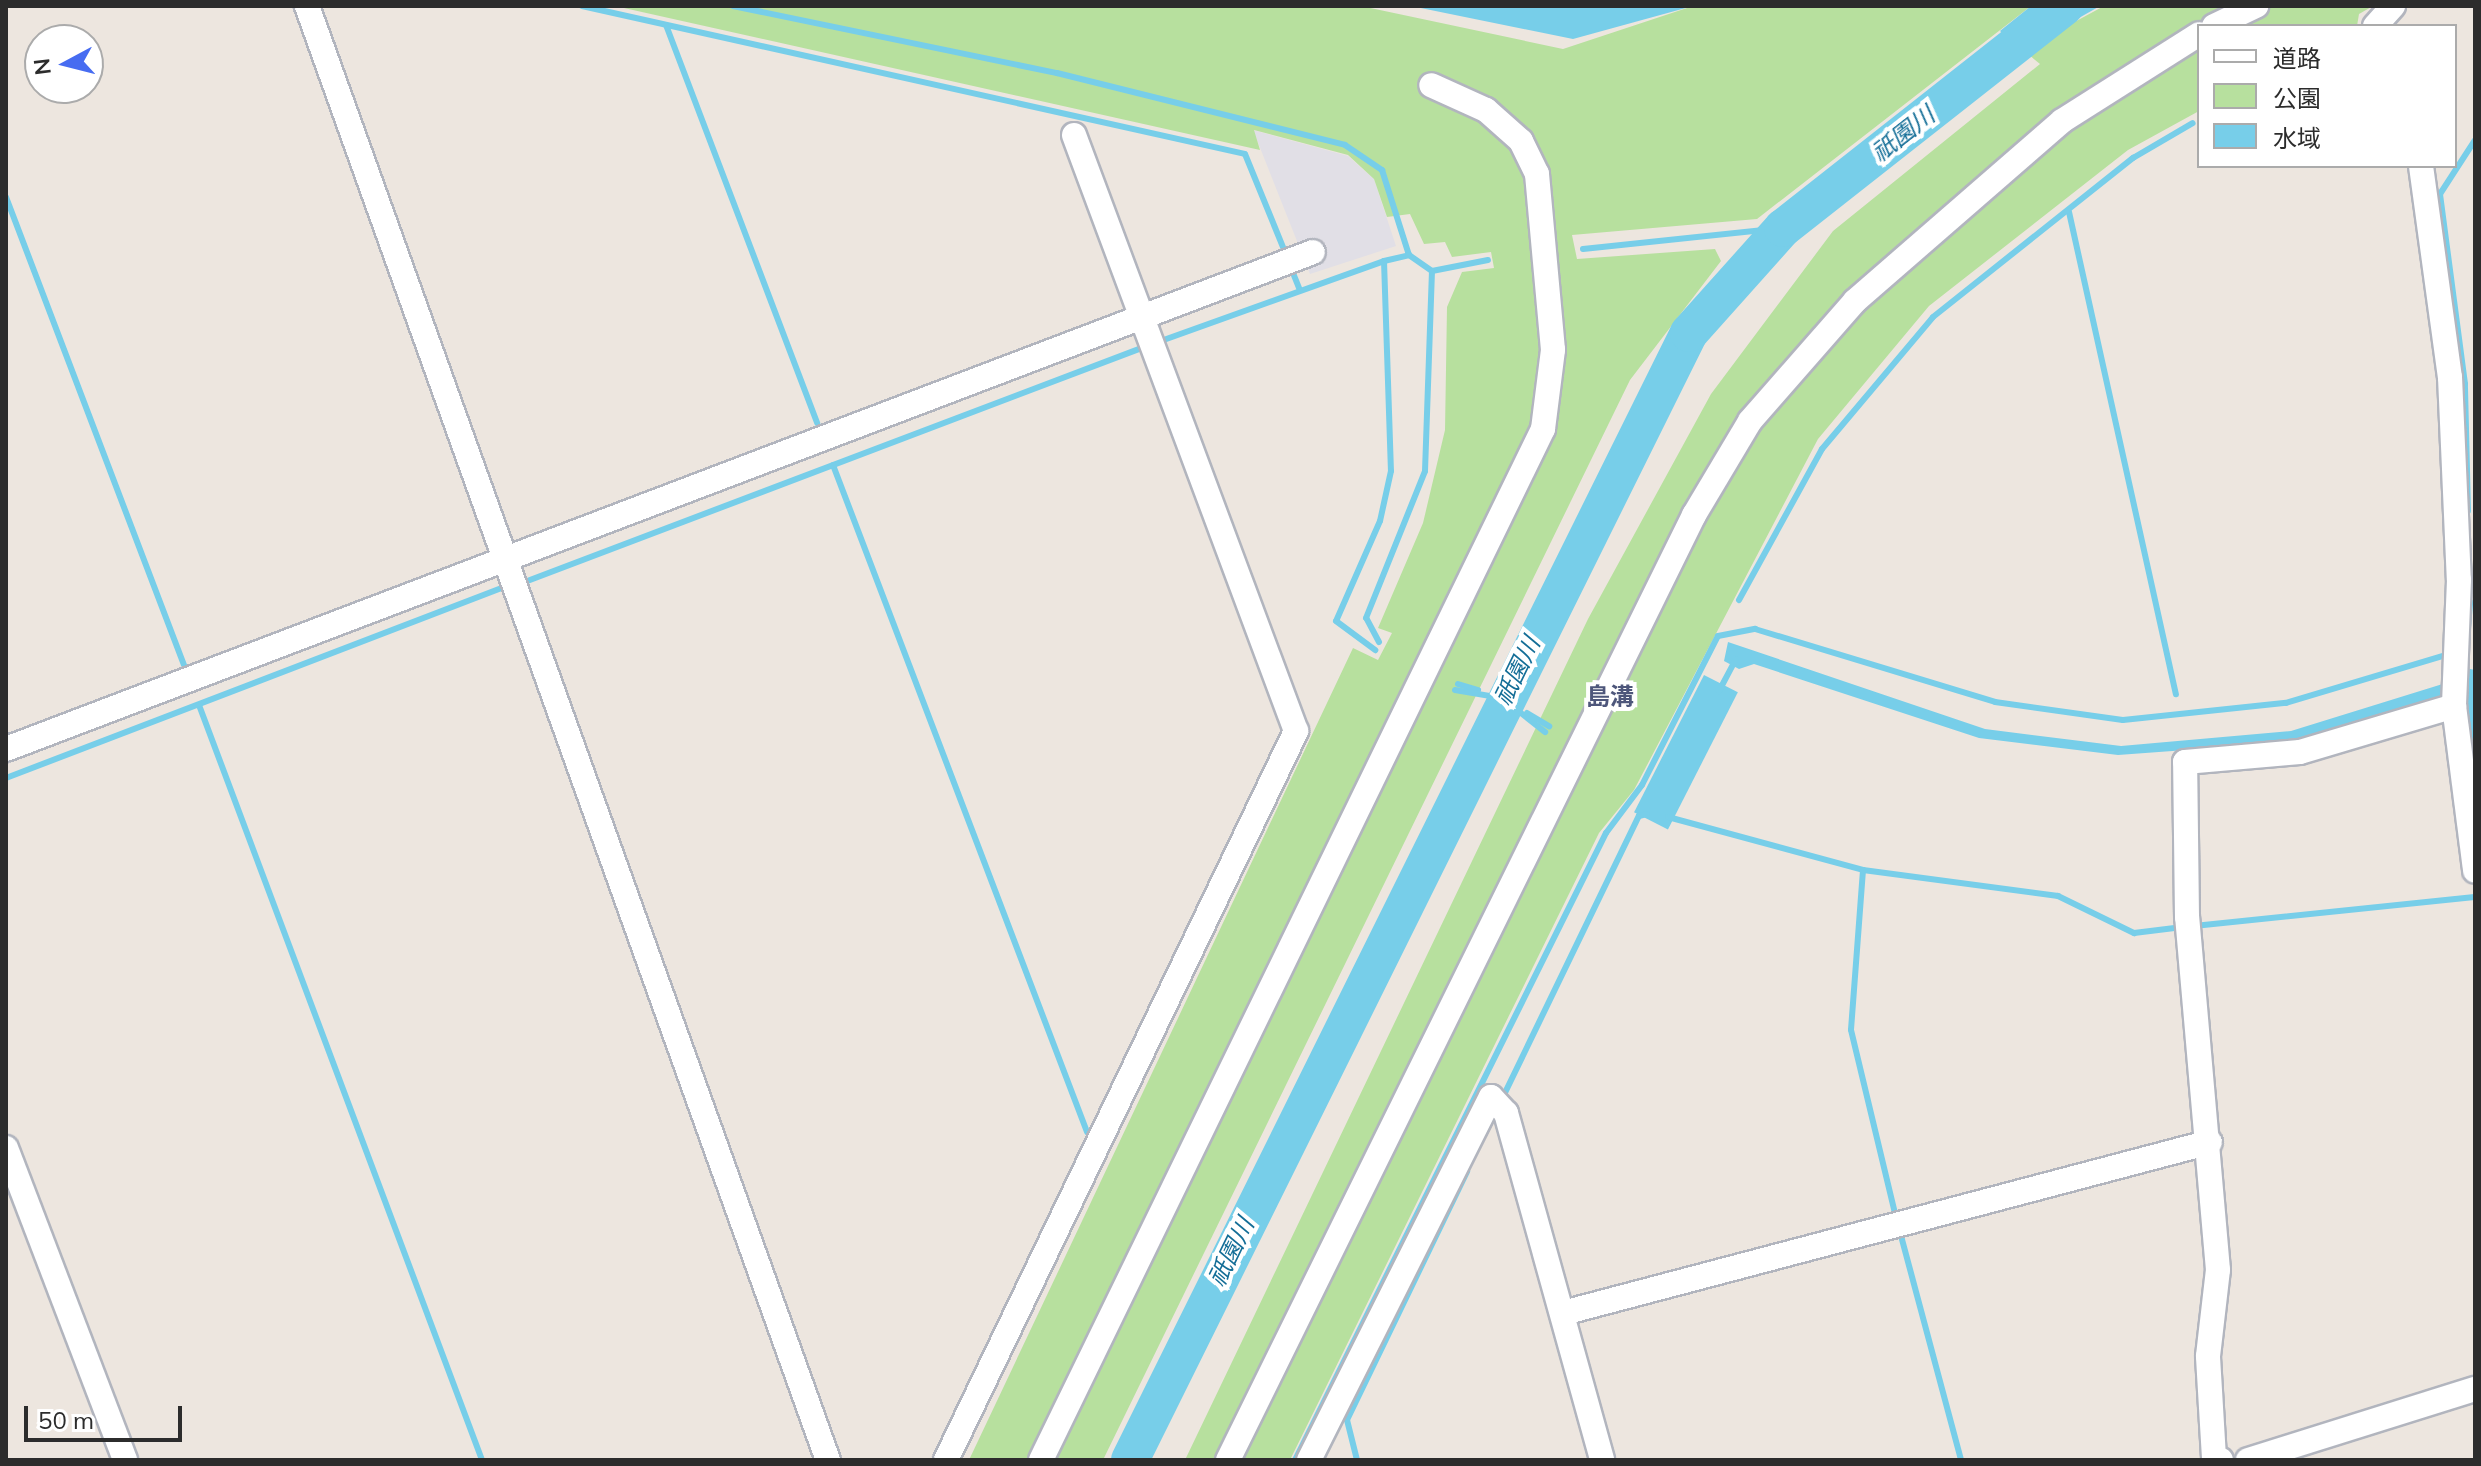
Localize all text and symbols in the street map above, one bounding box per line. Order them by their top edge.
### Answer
north arrow [24,24,104,104]
legend [2197,24,2457,168]
text: 道路 [2273,43,2321,73]
text: N [27,57,57,77]
text: 公園 [2273,83,2321,113]
water label: 祇園川 [1866,100,1940,168]
text: 水域 [2273,123,2321,153]
water label: 祇園川 [1488,632,1546,710]
district label: 島溝 [1586,683,1634,711]
water label: 祇園川 [1202,1213,1260,1291]
scale bar [28,1390,186,1440]
text: 50 m [38,1405,94,1435]

